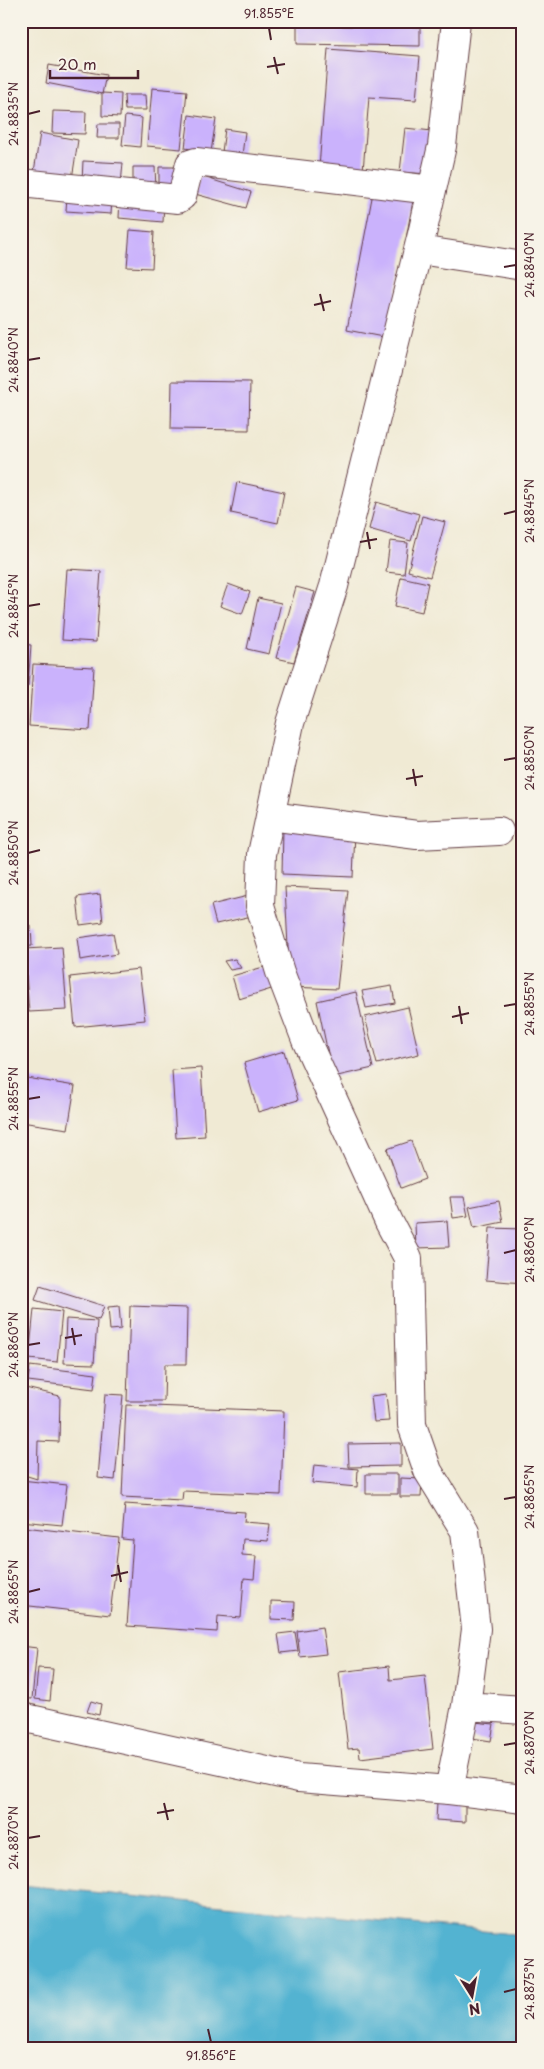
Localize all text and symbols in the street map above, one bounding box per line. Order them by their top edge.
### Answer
text: 91.855°E [244,4,294,22]
scale bar [50,48,138,80]
text: 20 m [58,52,97,75]
text: 24.8835°N [4,82,22,146]
text: 24.8840°N [520,232,538,298]
text: 24.8840°N [4,327,22,393]
text: 24.8845°N [520,479,538,543]
text: 24.8845°N [4,574,22,638]
text: 24.8850°N [520,725,538,791]
text: 24.8850°N [4,820,22,886]
text: 24.8855°N [520,972,538,1036]
text: 24.8855°N [4,1067,22,1131]
text: 24.8860°N [520,1217,538,1283]
text: 24.8860°N [4,1312,22,1378]
text: 24.8865°N [520,1465,538,1529]
text: 24.8865°N [4,1560,22,1624]
text: 24.8870°N [520,1711,538,1775]
text: 24.8870°N [4,1806,22,1870]
text: 24.8875°N [520,1958,538,2020]
north arrow [446,1972,496,2022]
text: N [467,1998,482,2021]
text: 91.856°E [186,2046,236,2064]

